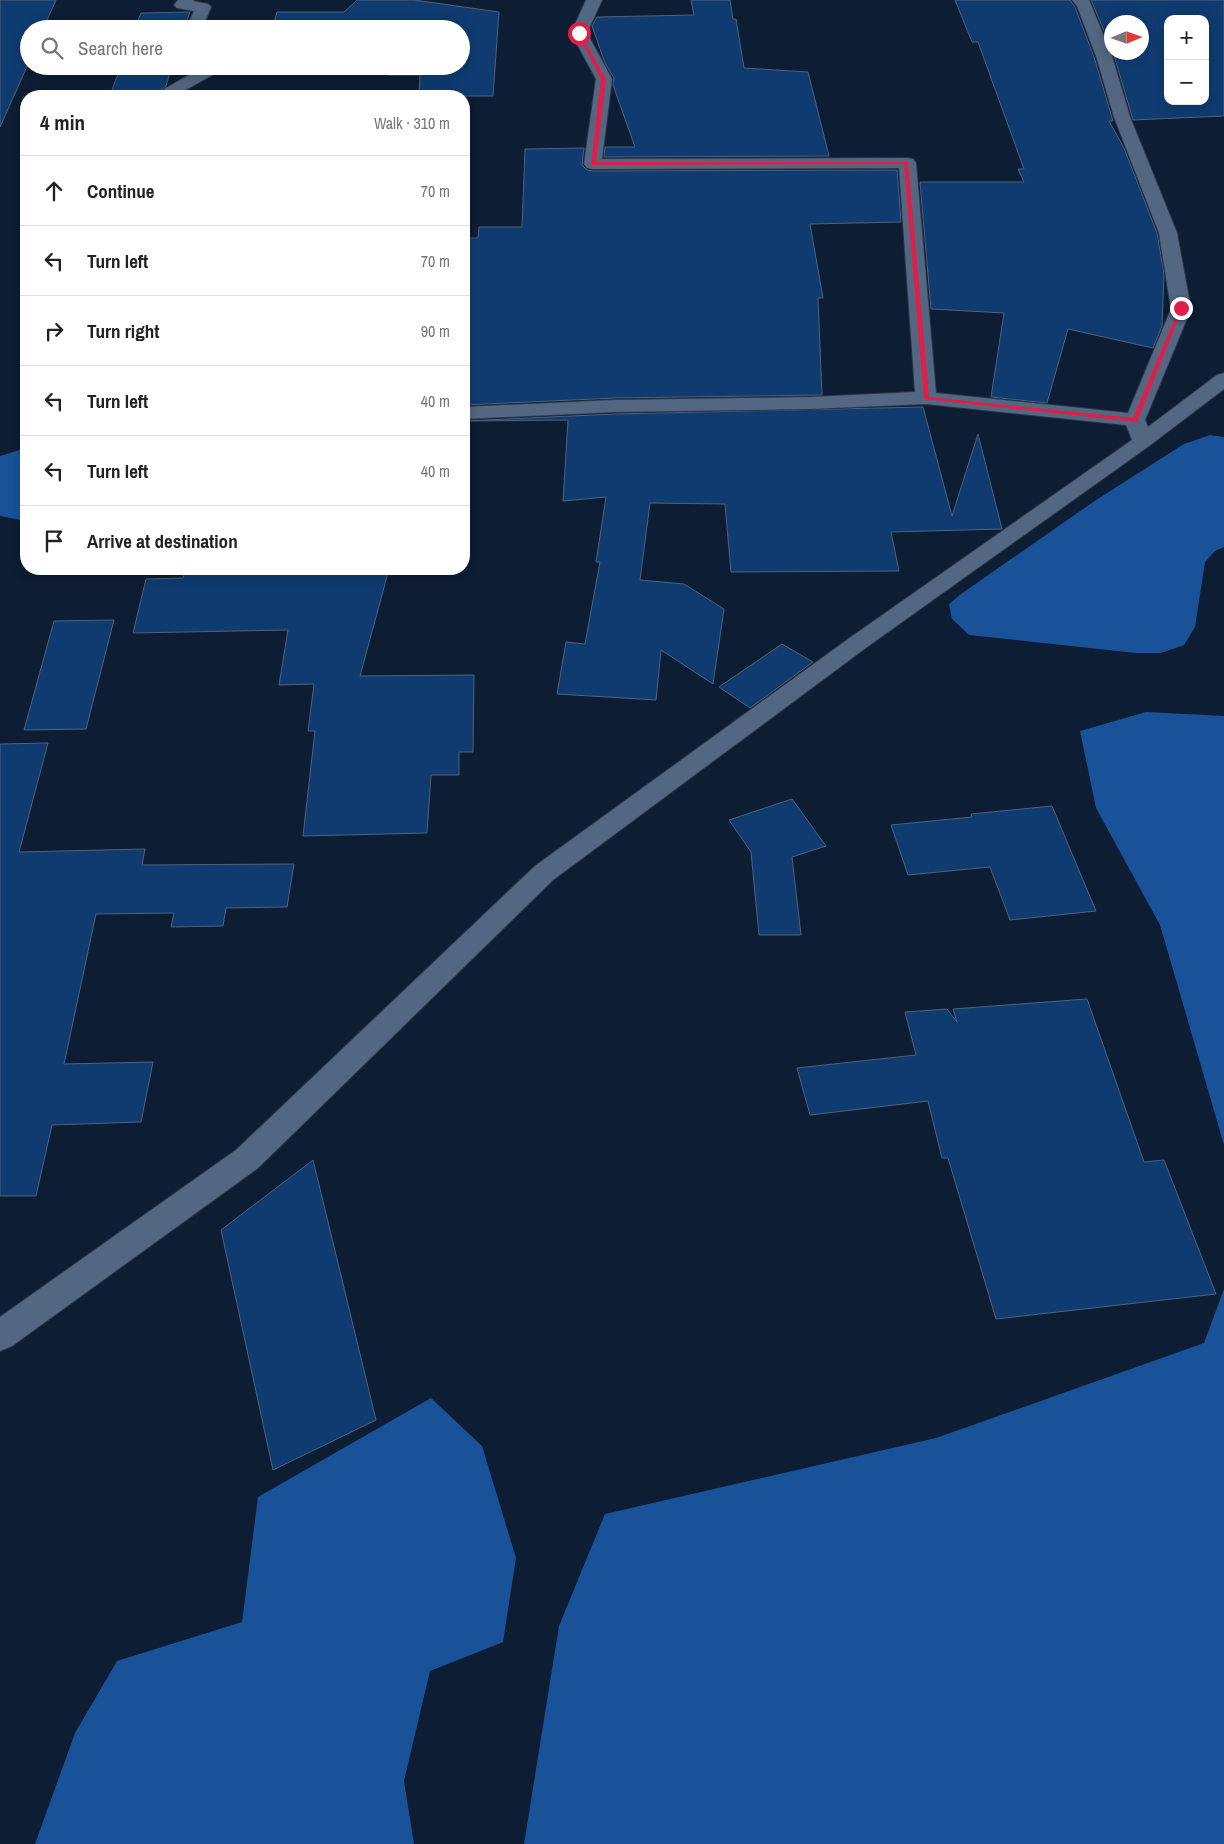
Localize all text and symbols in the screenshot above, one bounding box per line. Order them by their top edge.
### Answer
north arrow [1104,15,1149,60]
map controls [1164,15,1209,105]
button: + [1164,15,1209,60]
search box [20,20,470,75]
route start [568,22,591,45]
icon: search [38,34,66,62]
text: Search here [78,35,163,61]
button: − [1164,60,1209,105]
text: 4 min [40,108,85,137]
text: Walk · 310 m [374,112,450,134]
icon: ahead [40,177,68,205]
text: Continue [87,178,155,204]
text: 70 m [421,180,450,202]
icon: left [40,247,68,275]
text: Turn left [87,248,148,274]
text: 70 m [421,250,450,272]
route end [1170,297,1193,320]
icon: right [40,317,68,345]
text: Turn right [87,318,159,344]
text: 90 m [421,320,450,342]
icon: left [40,387,68,415]
text: Turn left [87,388,148,414]
text: 40 m [421,390,450,412]
icon: left [40,457,68,485]
text: Turn left [87,458,148,484]
text: 40 m [421,460,450,482]
icon: arrive [40,527,68,555]
text: Arrive at destination [87,528,238,554]

